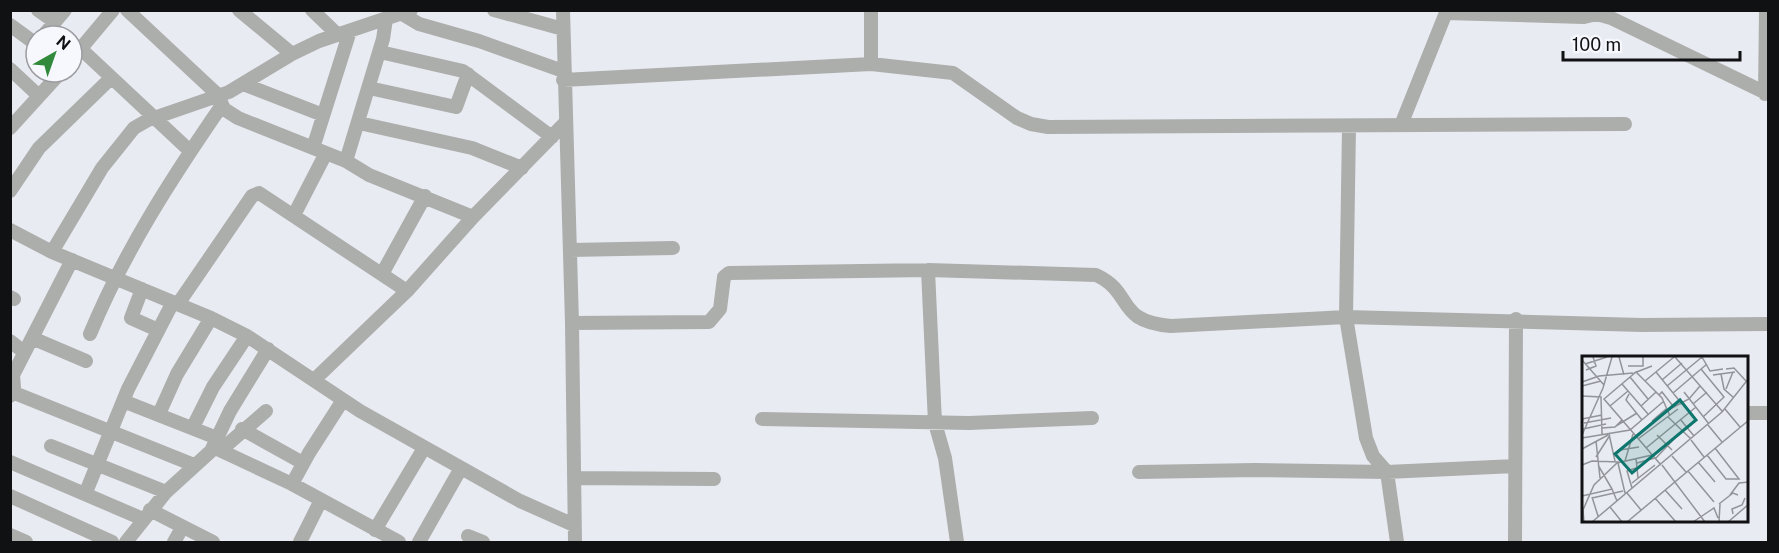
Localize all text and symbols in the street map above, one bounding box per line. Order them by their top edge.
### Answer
north arrow [24,24,84,84]
scale bar [1563,24,1740,62]
text: N [52,32,74,54]
text: 100 m [1572,34,1621,55]
inset map [1582,356,1749,523]

